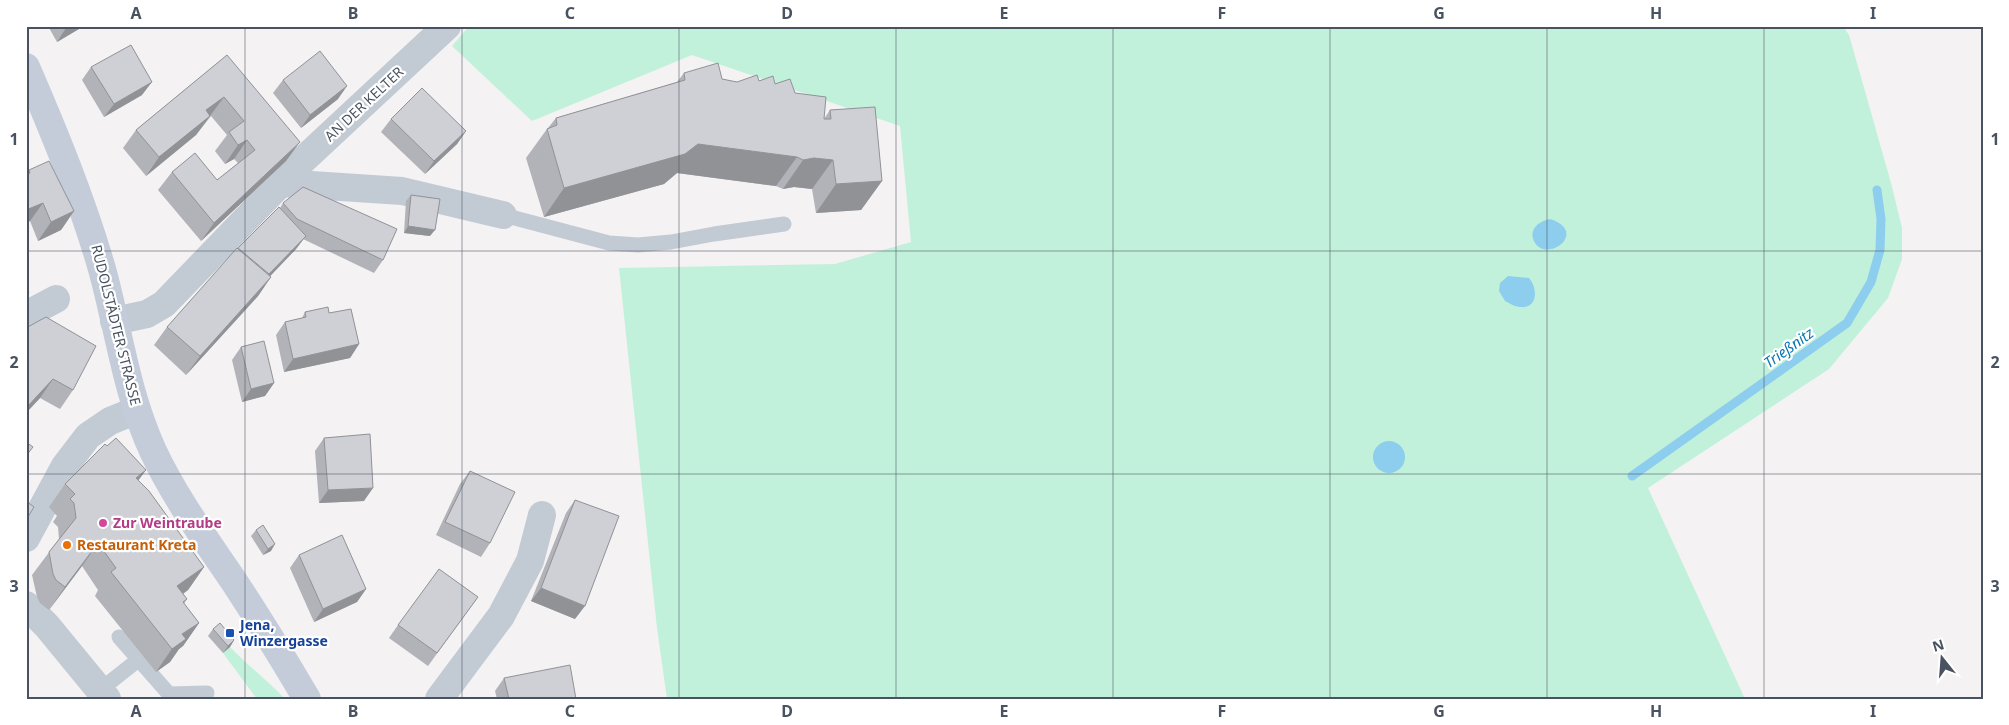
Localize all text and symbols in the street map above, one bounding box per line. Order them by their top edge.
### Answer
text: A [130,2,142,24]
text: B [348,2,358,24]
text: C [565,2,575,24]
text: D [781,2,793,24]
text: E [1000,2,1009,24]
text: F [1218,2,1226,24]
text: G [1433,2,1445,24]
text: H [1650,2,1662,24]
text: I [1870,2,1876,24]
street label: AN DER KELTER [320,62,407,145]
text: 1 [9,128,19,150]
text: 1 [1990,128,2000,150]
street label: RUDOLSTÄDTER STRASSE [87,243,146,407]
water label: Trießnitz [1759,322,1818,372]
text: 2 [9,351,19,373]
text: 2 [1990,351,2000,373]
place label: Zur Weintraube [113,513,222,532]
marker: Zur Weintraube [97,517,109,529]
place label: Restaurant Kreta [77,535,196,554]
marker: Restaurant Kreta [61,539,73,551]
text: 3 [9,575,19,597]
text: 3 [1990,575,2000,597]
place label: Jena, Winzergasse [238,615,328,650]
marker: Jena, Winzergasse [224,627,236,639]
north arrow [1916,632,1966,682]
text: N [1930,634,1946,656]
text: A [130,700,142,722]
text: B [348,700,358,722]
text: C [565,700,575,722]
text: D [781,700,793,722]
text: E [1000,700,1009,722]
text: F [1218,700,1226,722]
text: G [1433,700,1445,722]
text: H [1650,700,1662,722]
text: I [1870,700,1876,722]

